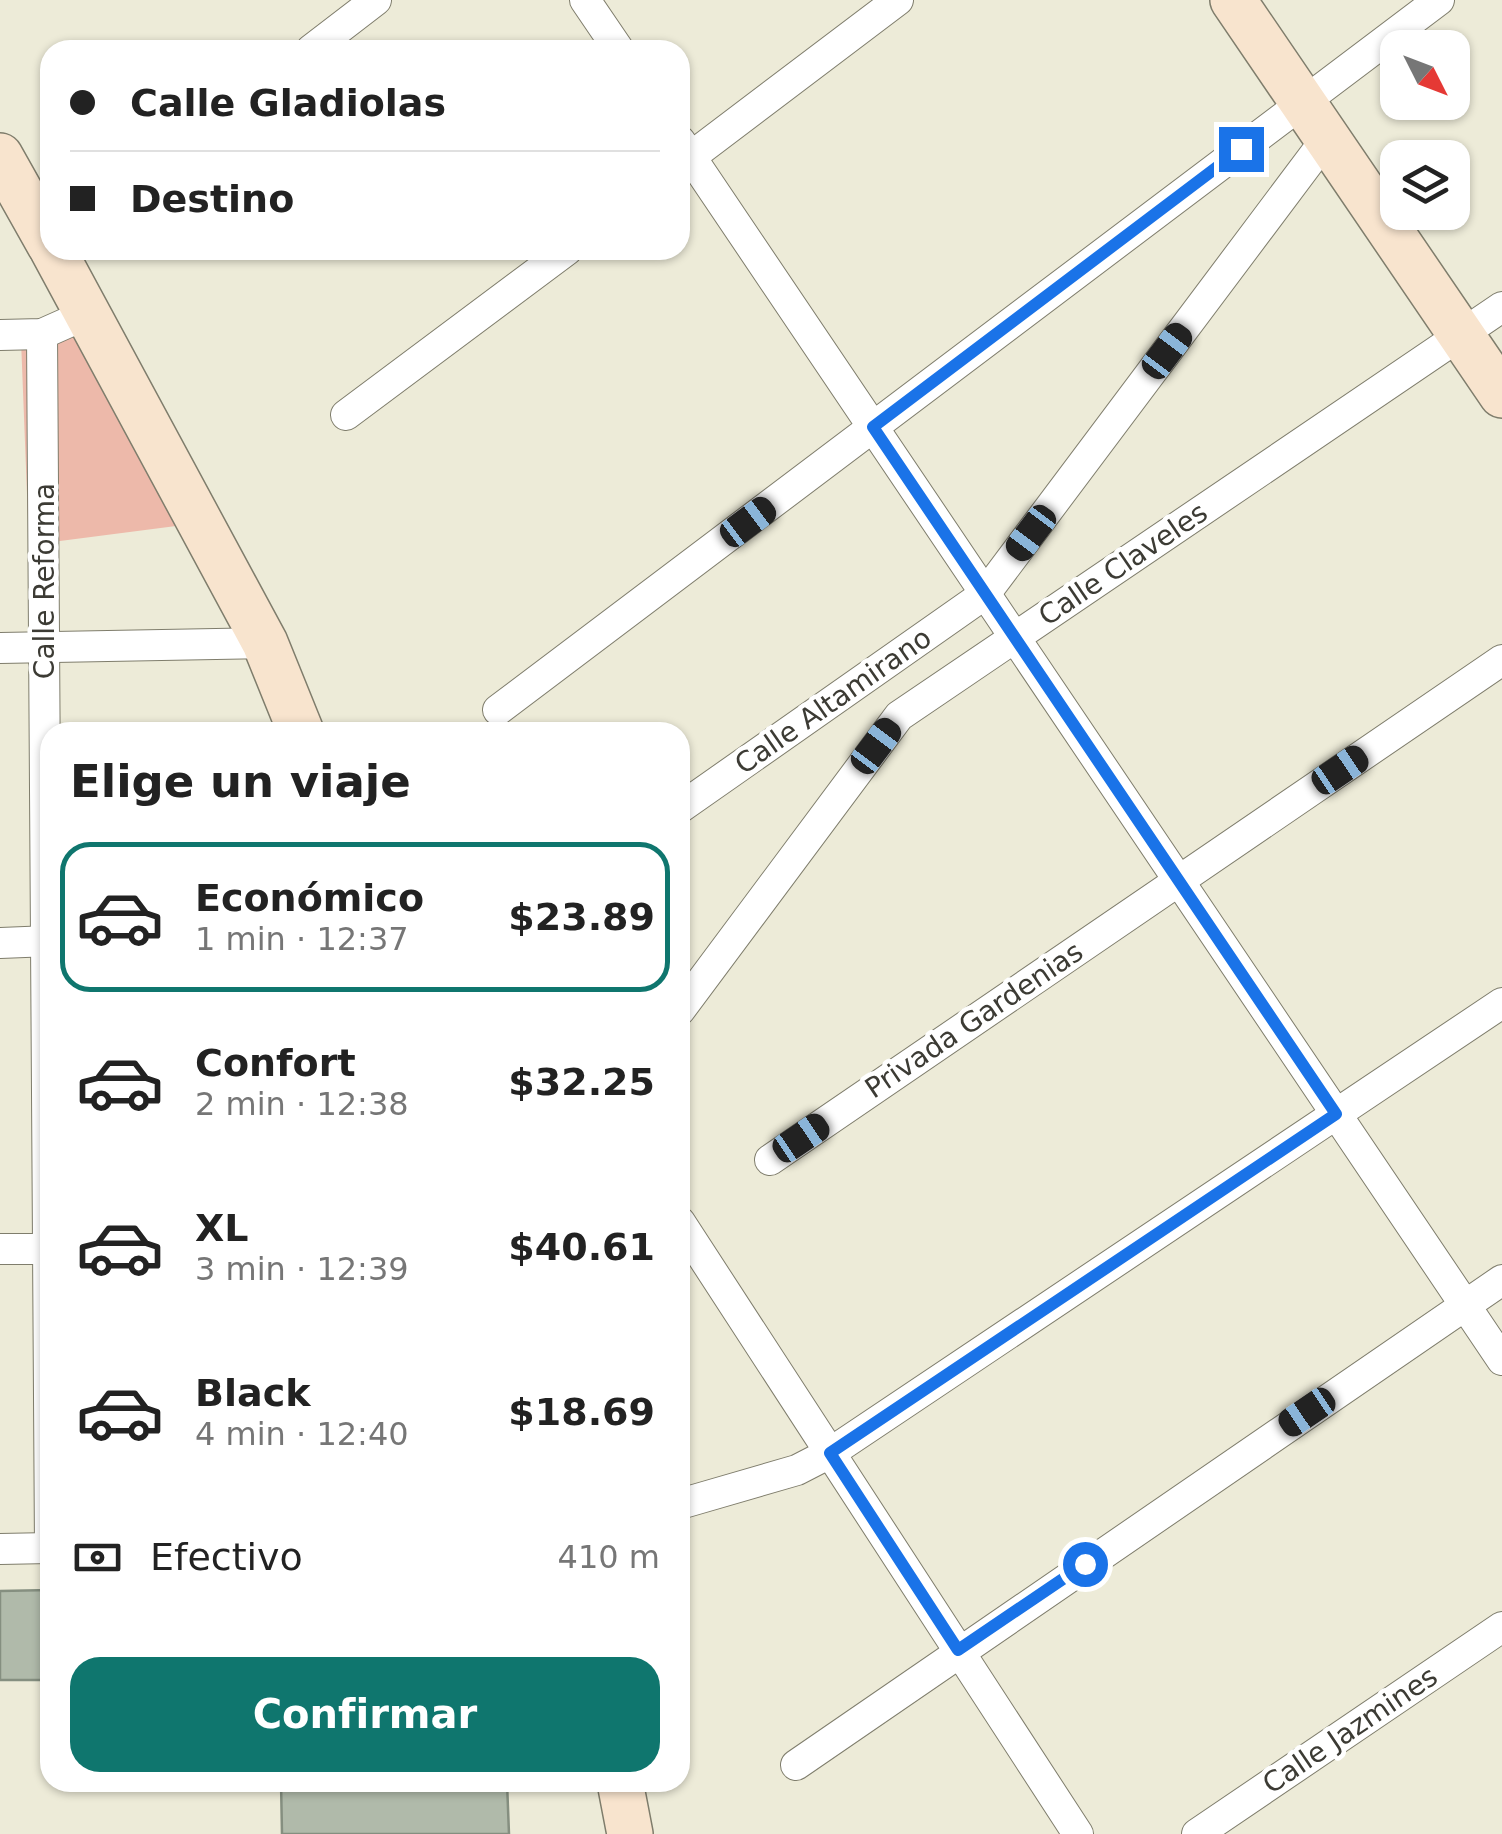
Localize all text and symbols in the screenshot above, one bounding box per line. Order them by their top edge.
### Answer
north arrow [1380,30,1470,120]
map controls [1380,30,1470,230]
text: Calle Gladiolas [130,81,446,125]
route end [1219,127,1264,172]
button: layers [1380,140,1470,230]
text: Destino [130,177,294,221]
car [1137,318,1197,384]
street label: Calle Reforma [28,483,61,679]
car [715,492,781,552]
street label: Calle Claveles [1032,495,1214,633]
car [1001,500,1061,566]
street label: Calle Altamirano [728,621,938,781]
car [846,713,906,779]
car [1307,741,1373,799]
text: Elige un viaje [70,755,411,808]
icon: car [75,872,165,962]
text: Económico [195,876,424,920]
text: $23.89 [508,895,655,939]
text: 1 min · 12:37 [195,920,409,958]
street label: Privada Gardenias [859,935,1089,1105]
icon: car [75,1037,165,1127]
text: Confort [195,1041,356,1085]
text: $32.25 [508,1060,655,1104]
text: 2 min · 12:38 [195,1085,409,1123]
car [768,1109,834,1167]
icon: car [75,1202,165,1292]
text: XL [195,1206,249,1250]
text: $40.61 [508,1225,655,1269]
text: 3 min · 12:39 [195,1250,409,1288]
icon: car [75,1367,165,1457]
text: Black [195,1371,310,1415]
car [1274,1383,1340,1441]
text: $18.69 [508,1390,655,1434]
text: 4 min · 12:40 [195,1415,409,1453]
icon: cash [70,1530,125,1585]
text: Efectivo [150,1535,303,1579]
text: 410 m [558,1538,660,1576]
route start [1063,1542,1108,1587]
button: Confirmar [70,1657,660,1772]
street label: Calle Jazmines [1257,1660,1443,1800]

